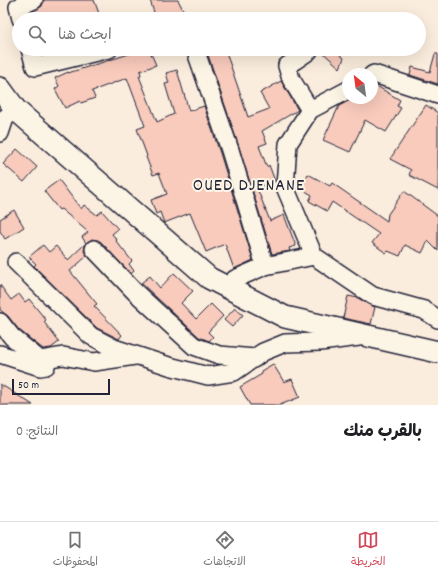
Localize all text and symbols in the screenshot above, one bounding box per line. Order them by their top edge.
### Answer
search box [12,12,426,56]
icon: search [26,23,48,45]
text: ابحث هنا [58,25,112,47]
north arrow [342,68,378,104]
district label: OUED DJENANE [193,174,305,199]
scale bar [12,377,110,396]
text: 50 m [18,378,39,394]
text: بالقرب منك [344,421,422,445]
text: النتائج: 0 [16,423,58,442]
tab: المحفوظات [53,529,98,571]
tab: الاتجاهات [203,529,246,571]
tab: الخريطة [351,529,385,571]

